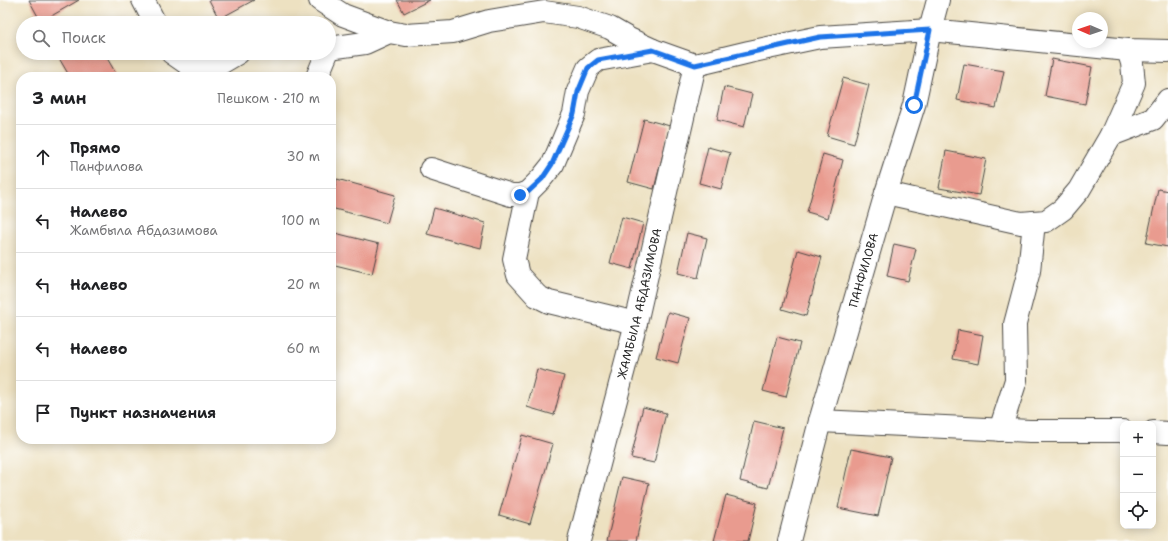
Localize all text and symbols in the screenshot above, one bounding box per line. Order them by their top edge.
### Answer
north arrow [1072,12,1108,48]
search box [16,16,336,60]
icon: search [30,27,52,49]
text: Поиск [62,28,106,48]
text: 3 мин [32,87,87,109]
text: Пешком · 210 m [217,90,320,107]
route start [905,96,923,114]
text: Прямо [70,138,120,158]
icon: ahead [32,146,54,168]
text: 30 m [286,148,320,165]
text: Панфилова [70,158,143,175]
route end [511,186,529,204]
text: Налево [70,202,128,222]
icon: left [32,210,54,232]
text: 100 m [281,212,320,229]
text: Жамбыла Абдазимова [70,222,218,239]
street label: ЖАМБЫЛА АБДАЗИМОВА [614,226,665,381]
street label: ПАНФИЛОВА [845,231,882,309]
icon: left [32,274,54,296]
text: Налево [70,275,128,295]
text: 20 m [287,276,320,293]
icon: left [32,338,54,360]
text: Налево [70,339,128,359]
text: 60 m [287,340,320,357]
icon: arrive [32,402,54,424]
text: Пункт назначения [70,403,216,423]
map controls [1120,421,1156,529]
button: + [1120,421,1156,457]
button: − [1120,457,1156,493]
button: locate [1120,493,1156,529]

